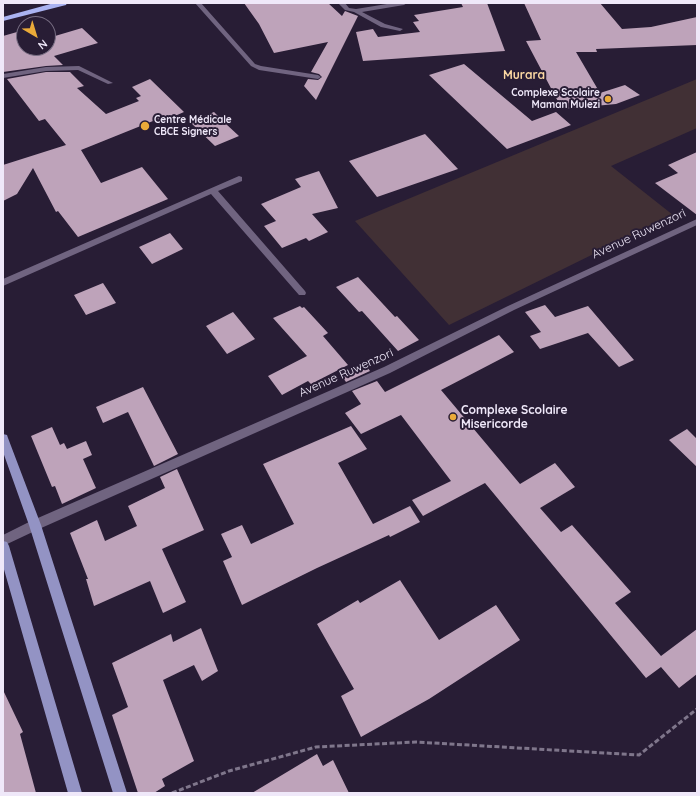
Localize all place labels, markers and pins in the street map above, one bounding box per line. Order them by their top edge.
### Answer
place label: Complexe Scolaire Maman Mulezi [511,87,600,110]
marker: Complexe Scolaire Maman Mulezi [603,94,613,104]
place label: Centre Médicale CBCE Signers [154,114,232,138]
marker: Centre Médicale CBCE Signers [139,120,151,132]
place label: Complexe Scolaire Misericorde [461,403,568,431]
marker: Complexe Scolaire Misericorde [448,412,458,422]

